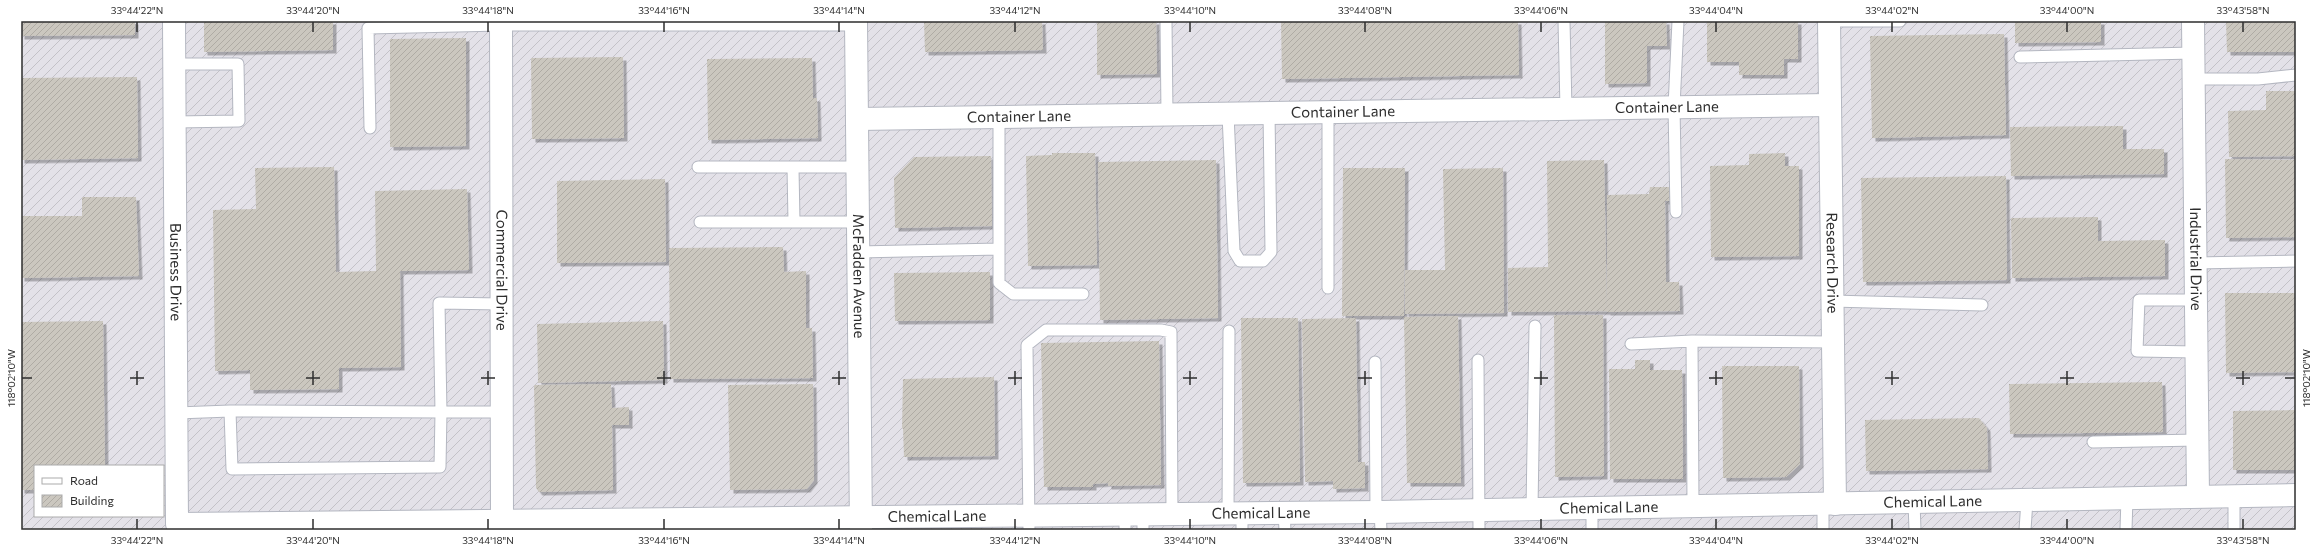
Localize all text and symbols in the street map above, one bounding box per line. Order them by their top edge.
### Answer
text: 33°44'22"N [111,4,163,16]
text: 33°44'20"N [286,4,340,16]
text: 33°44'18"N [462,4,514,16]
text: 33°44'16"N [638,4,690,16]
text: 33°44'14"N [813,4,865,16]
text: 33°44'12"N [989,4,1041,16]
text: 33°44'10"N [1164,4,1216,16]
text: 33°44'08"N [1338,4,1392,16]
text: 33°44'06"N [1514,4,1568,16]
text: 33°44'04"N [1689,4,1743,16]
text: 33°44'02"N [1865,4,1919,16]
text: 33°44'00"N [2040,4,2094,16]
text: 33°43'58"N [2217,4,2269,16]
street label: Container Lane [1615,97,1719,116]
street label: Container Lane [1291,101,1395,121]
street label: Container Lane [967,106,1071,125]
street label: Industrial Drive [2187,207,2206,311]
street label: Commercial Drive [493,209,512,331]
street label: Research Drive [1823,212,1843,314]
street label: McFadden Avenue [850,214,869,339]
street label: Business Drive [167,223,186,321]
text: 118°02'10"W [5,349,17,407]
text: 118°02'10"W [2300,349,2312,407]
legend [34,465,164,517]
text: Road [70,473,98,487]
street label: Chemical Lane [1883,491,1982,511]
text: Building [70,493,114,507]
street label: Chemical Lane [1559,497,1658,517]
street label: Chemical Lane [1211,503,1310,522]
street label: Chemical Lane [887,506,986,525]
text: 33°44'22"N [111,534,163,546]
text: 33°44'20"N [286,534,340,546]
text: 33°44'18"N [462,534,514,546]
text: 33°44'16"N [638,534,690,546]
text: 33°44'14"N [813,534,865,546]
text: 33°44'12"N [989,534,1041,546]
text: 33°44'10"N [1164,534,1216,546]
text: 33°44'08"N [1338,534,1392,546]
text: 33°44'06"N [1514,534,1568,546]
text: 33°44'04"N [1689,534,1743,546]
text: 33°44'02"N [1865,534,1919,546]
text: 33°44'00"N [2040,534,2094,546]
text: 33°43'58"N [2217,534,2269,546]

